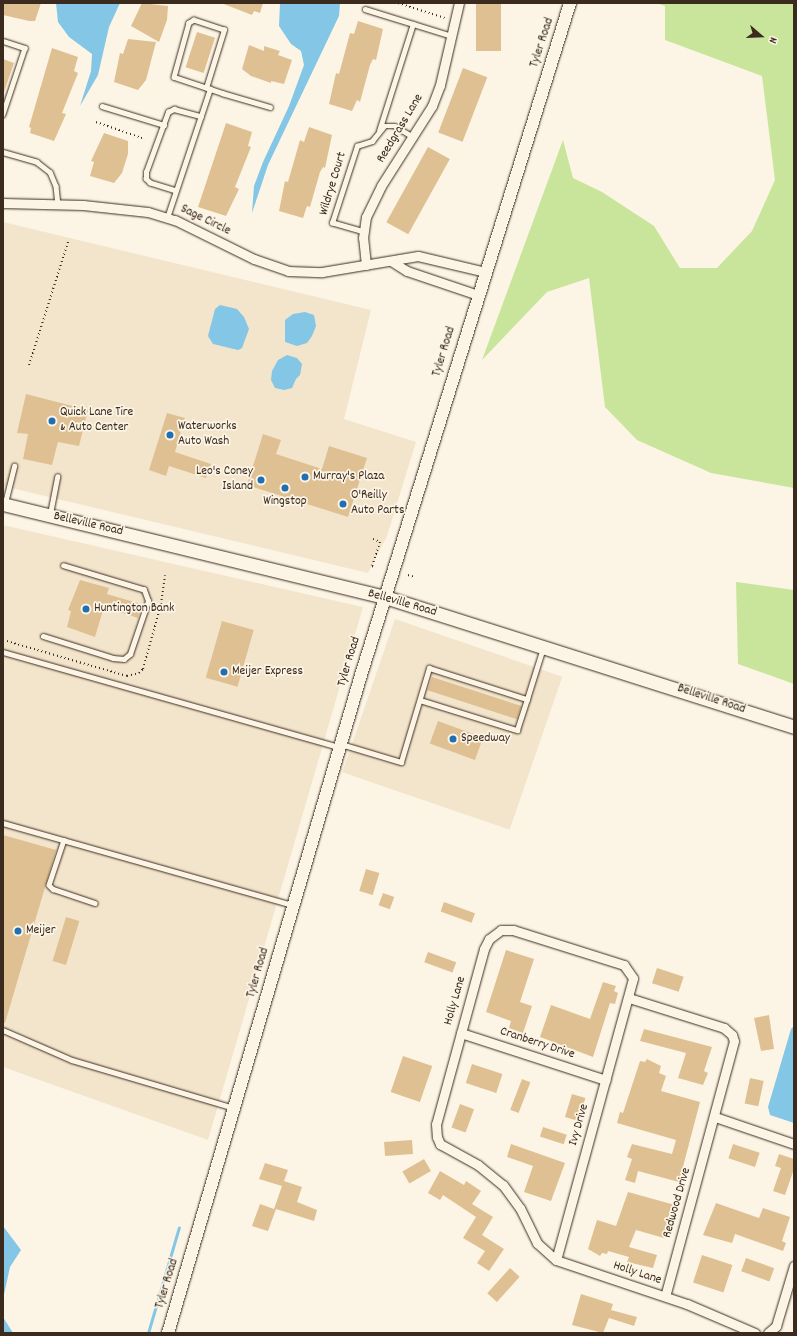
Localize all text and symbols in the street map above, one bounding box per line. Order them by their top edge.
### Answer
street label: Tyler Road [528,16,558,70]
north arrow [741,16,781,56]
text: N [764,35,781,45]
street label: Reedgrass Lane [374,92,428,166]
street label: Wildrye Court [317,151,351,217]
street label: Sage Circle [177,202,233,240]
street label: Tyler Road [430,325,460,379]
place label: Quick Lane Tire & Auto Center [60,406,133,437]
marker: Quick Lane Tire & Auto Center [47,416,57,426]
place label: Waterworks Auto Wash [178,420,237,451]
marker: Waterworks Auto Wash [165,430,175,440]
place label: Leo's Coney Island [196,465,253,496]
place label: Murray's Plaza [313,469,384,485]
marker: Murray's Plaza [300,472,310,482]
marker: Leo's Coney Island [256,475,266,485]
marker: Wingstop [280,483,290,493]
place label: O'Reilly Auto Parts [351,489,404,520]
place label: Wingstop [263,494,307,510]
marker: O'Reilly Auto Parts [338,499,348,509]
street label: Belleville Road [52,509,124,541]
street label: Belleville Road [366,587,438,621]
place label: Huntington Bank [94,601,174,617]
marker: Huntington Bank [81,604,91,614]
street label: Tyler Road [335,635,365,689]
place label: Meijer Express [232,664,303,680]
marker: Meijer Express [219,667,229,677]
street label: Belleville Road [675,682,747,718]
place label: Speedway [461,731,510,747]
marker: Speedway [448,734,458,744]
place label: Meijer [26,923,56,939]
marker: Meijer [13,926,23,936]
street label: Tyler Road [244,946,274,1000]
street label: Holly Lane [442,975,470,1027]
street label: Cranberry Drive [498,1025,576,1063]
street label: Ivy Drive [567,1102,593,1148]
street label: Redwood Drive [661,1166,695,1240]
street label: Tyler Road [153,1257,183,1311]
street label: Holly Lane [611,1259,663,1289]

